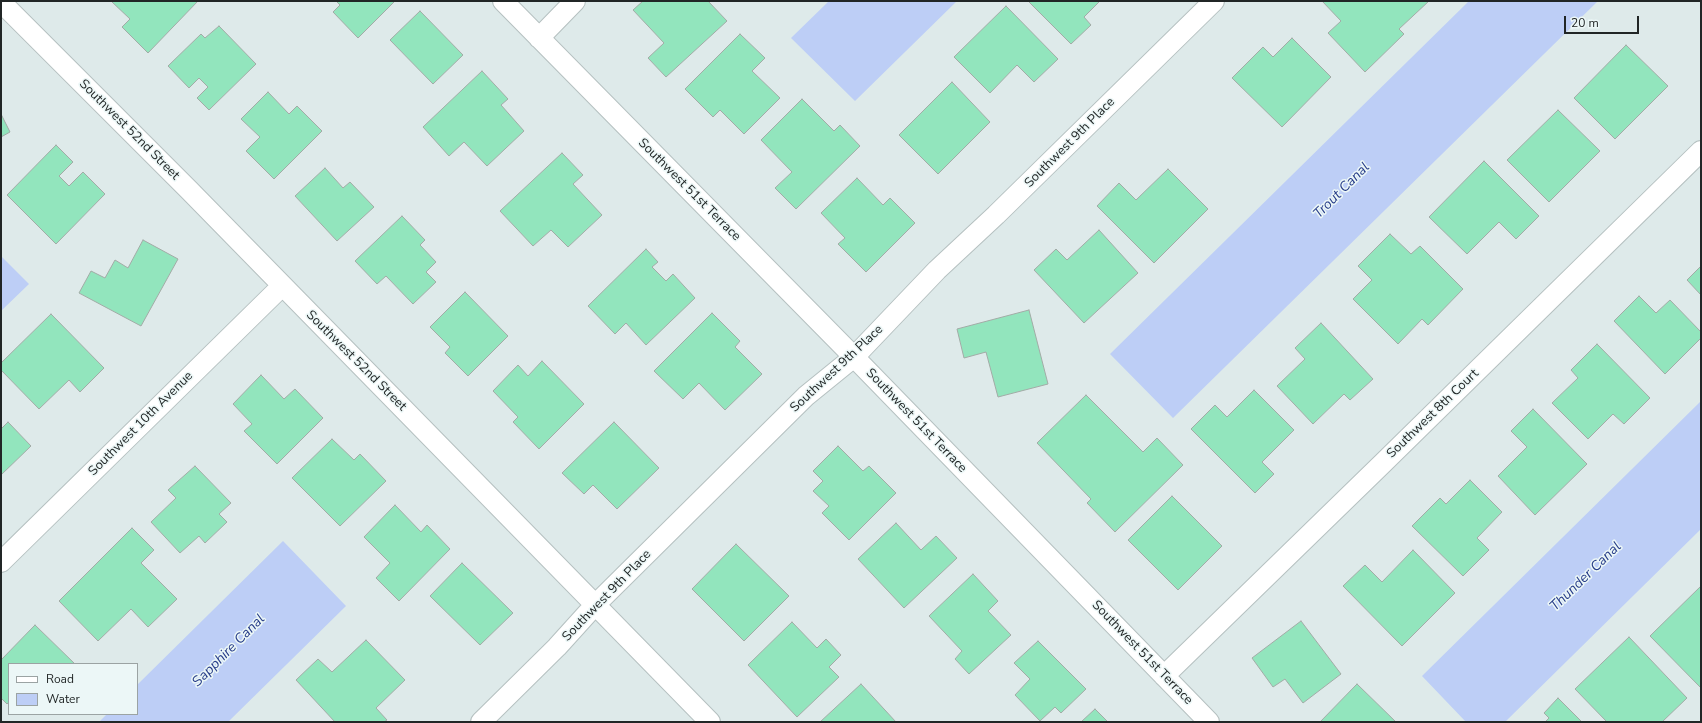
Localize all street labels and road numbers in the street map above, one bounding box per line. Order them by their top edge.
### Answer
street label: Southwest 52nd Street [76,77,182,183]
street label: Southwest 9th Place [1022,95,1118,191]
street label: Southwest 51st Terrace [634,135,744,245]
street label: Southwest 52nd Street [303,308,409,414]
street label: Southwest 9th Place [787,322,887,416]
street label: Southwest 51st Terrace [862,366,970,476]
street label: Southwest 8th Court [1384,366,1482,462]
street label: Southwest 10th Avenue [86,369,196,479]
street label: Southwest 9th Place [559,547,655,645]
street label: Southwest 51st Terrace [1088,598,1196,708]

